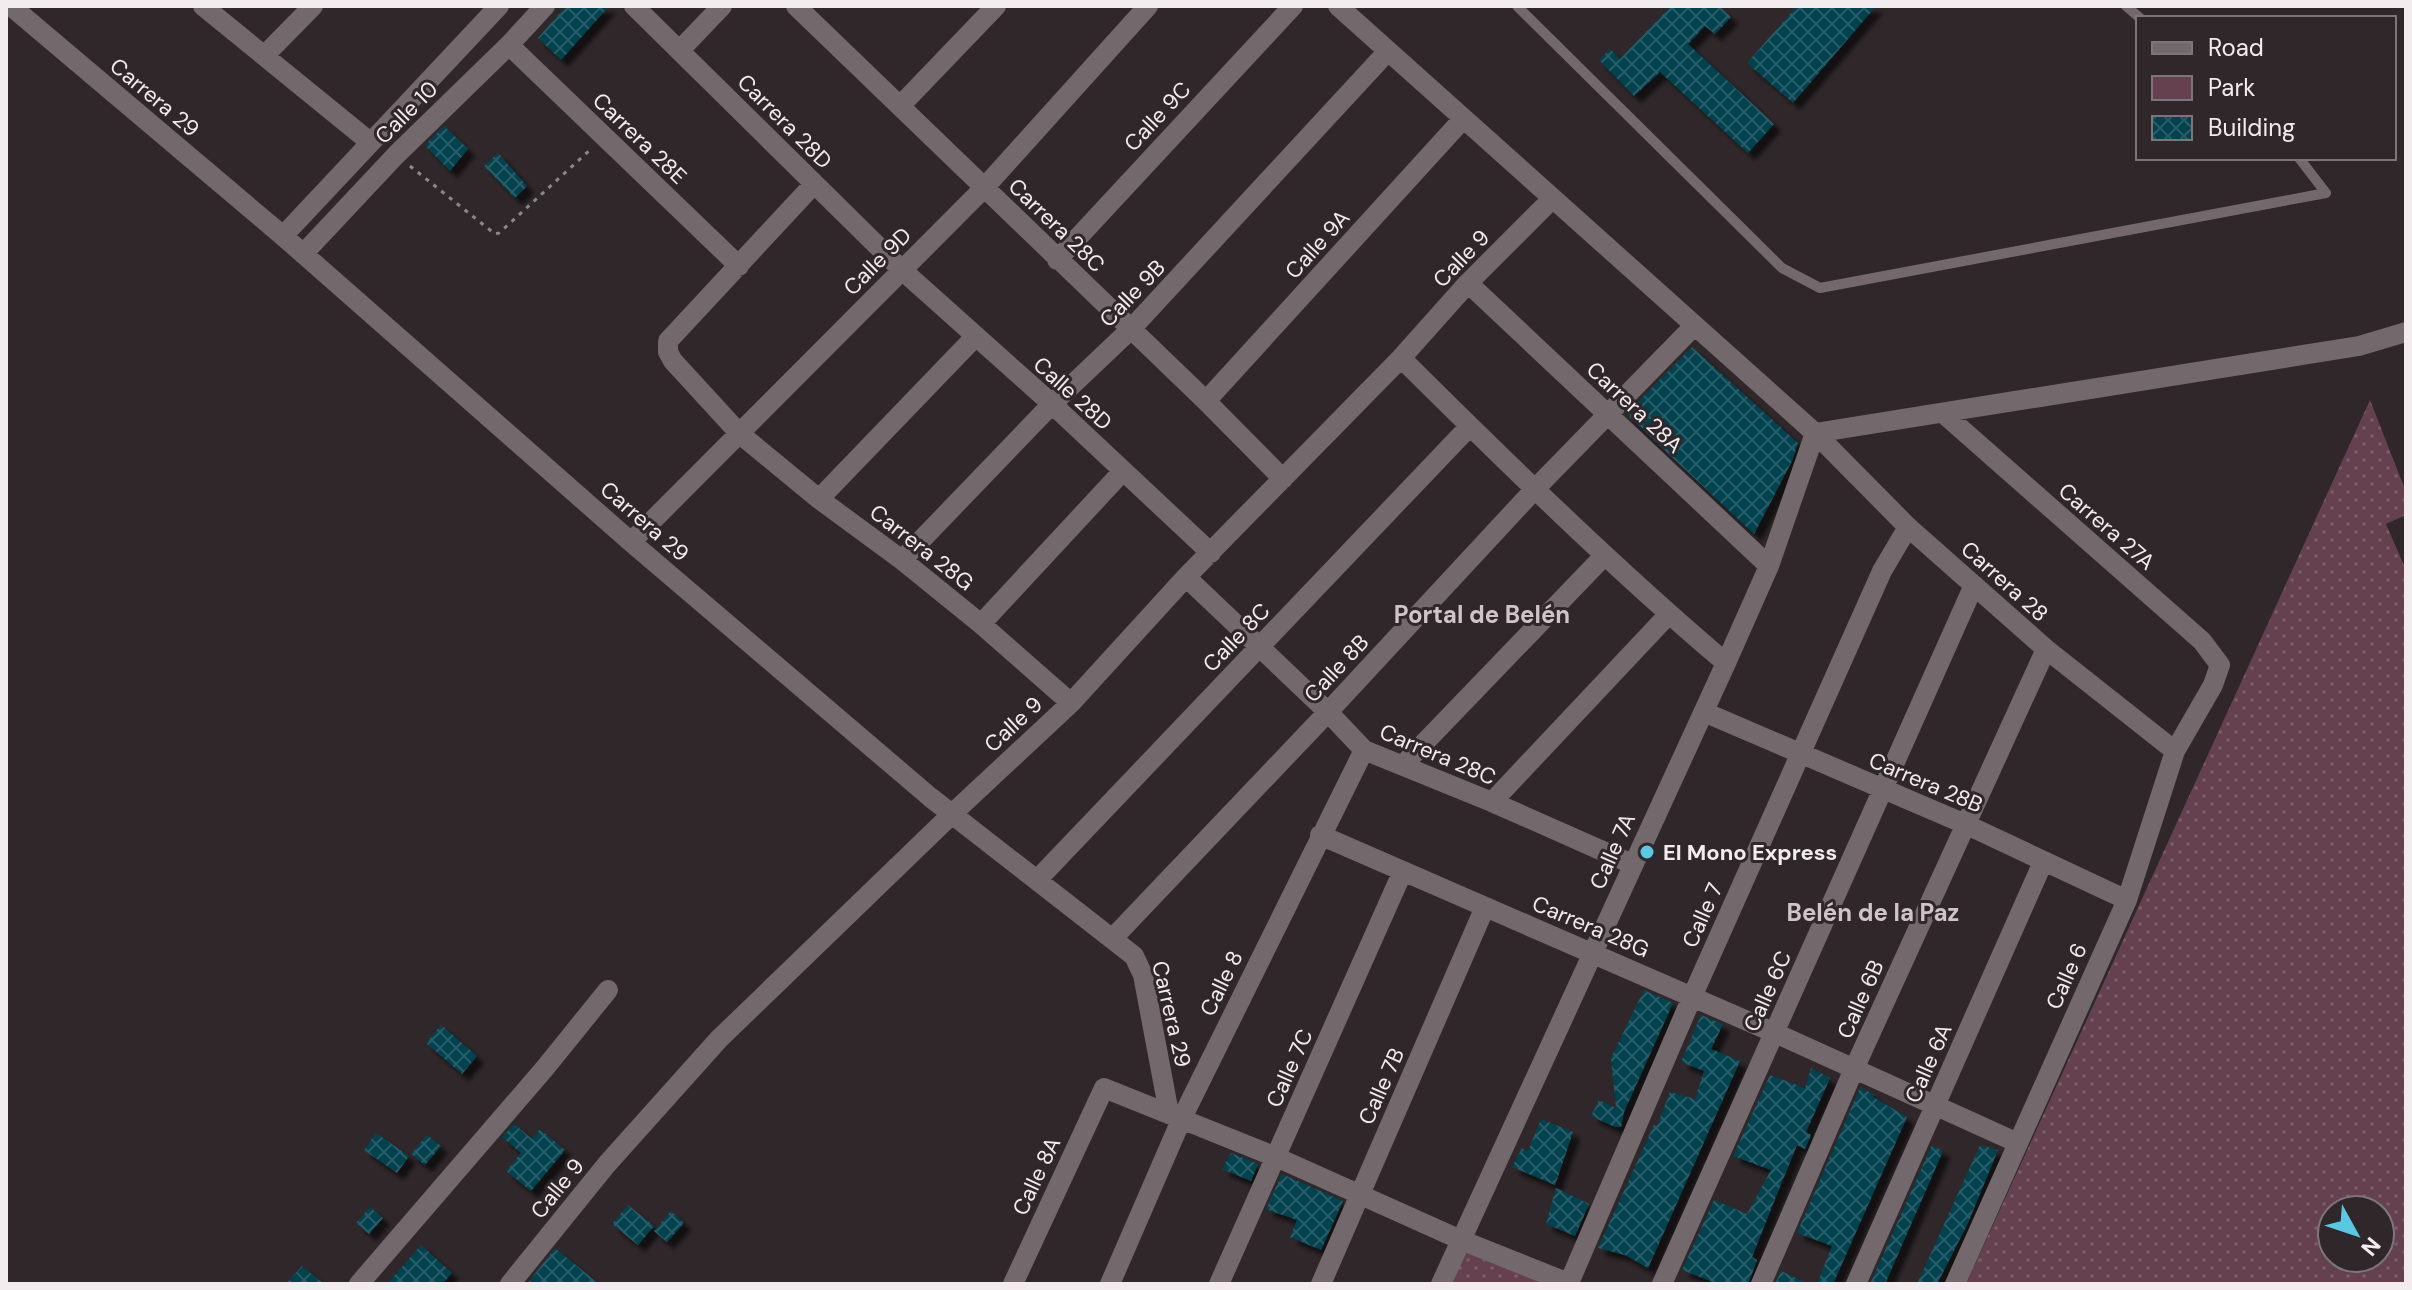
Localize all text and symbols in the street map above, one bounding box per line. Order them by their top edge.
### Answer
legend [2136,16,2396,160]
text: Road [2208,32,2264,63]
street label: Carrera 29 [104,51,205,143]
street label: Carrera 28D [731,68,838,175]
text: Park [2208,72,2255,103]
street label: Calle 10 [369,75,444,150]
street label: Calle 9C [1118,75,1197,157]
street label: Carrera 28E [586,86,693,191]
text: Building [2208,112,2295,143]
street label: Carrera 28C [1002,172,1111,279]
street label: Calle 9A [1279,204,1356,285]
street label: Calle 9D [837,221,918,302]
street label: Calle 9 [1427,223,1496,293]
street label: Calle 9B [1093,253,1172,333]
street label: Calle 28D [1027,350,1118,437]
street label: Carrera 28A [1580,355,1689,459]
street label: Carrera 29 [594,475,695,568]
street label: Carrera 27A [2052,476,2161,576]
street label: Carrera 28G [864,498,980,597]
street label: Carrera 28 [1955,535,2054,628]
street label: Calle 8C [1196,597,1276,678]
district label: Portal de Belén [1394,599,1570,630]
street label: Calle 8B [1298,628,1375,708]
street label: Calle 9 [978,690,1049,759]
street label: Carrera 28C [1375,717,1500,792]
street label: Carrera 28B [1864,745,1987,819]
street label: Calle 7A [1583,809,1642,894]
place label: El Mono Express [1663,838,1837,867]
marker: El Mono Express [1638,843,1656,861]
street label: Calle 7 [1675,878,1729,952]
street label: Carrera 28G [1528,889,1654,964]
district label: Belén de la Paz [1787,897,1959,928]
street label: Calle 6 [2039,938,2094,1014]
street label: Calle 8 [1193,946,1250,1021]
street label: Calle 6C [1737,946,1798,1036]
street label: Calle 6B [1830,955,1891,1043]
street label: Carrera 29 [1145,958,1198,1070]
street label: Calle 6A [1898,1019,1959,1107]
street label: Calle 7C [1259,1024,1320,1112]
street label: Calle 7B [1352,1043,1411,1129]
street label: Calle 8A [1006,1132,1067,1220]
street label: Calle 9 [524,1152,591,1225]
north arrow [2316,1194,2396,1274]
text: N [2355,1231,2387,1262]

